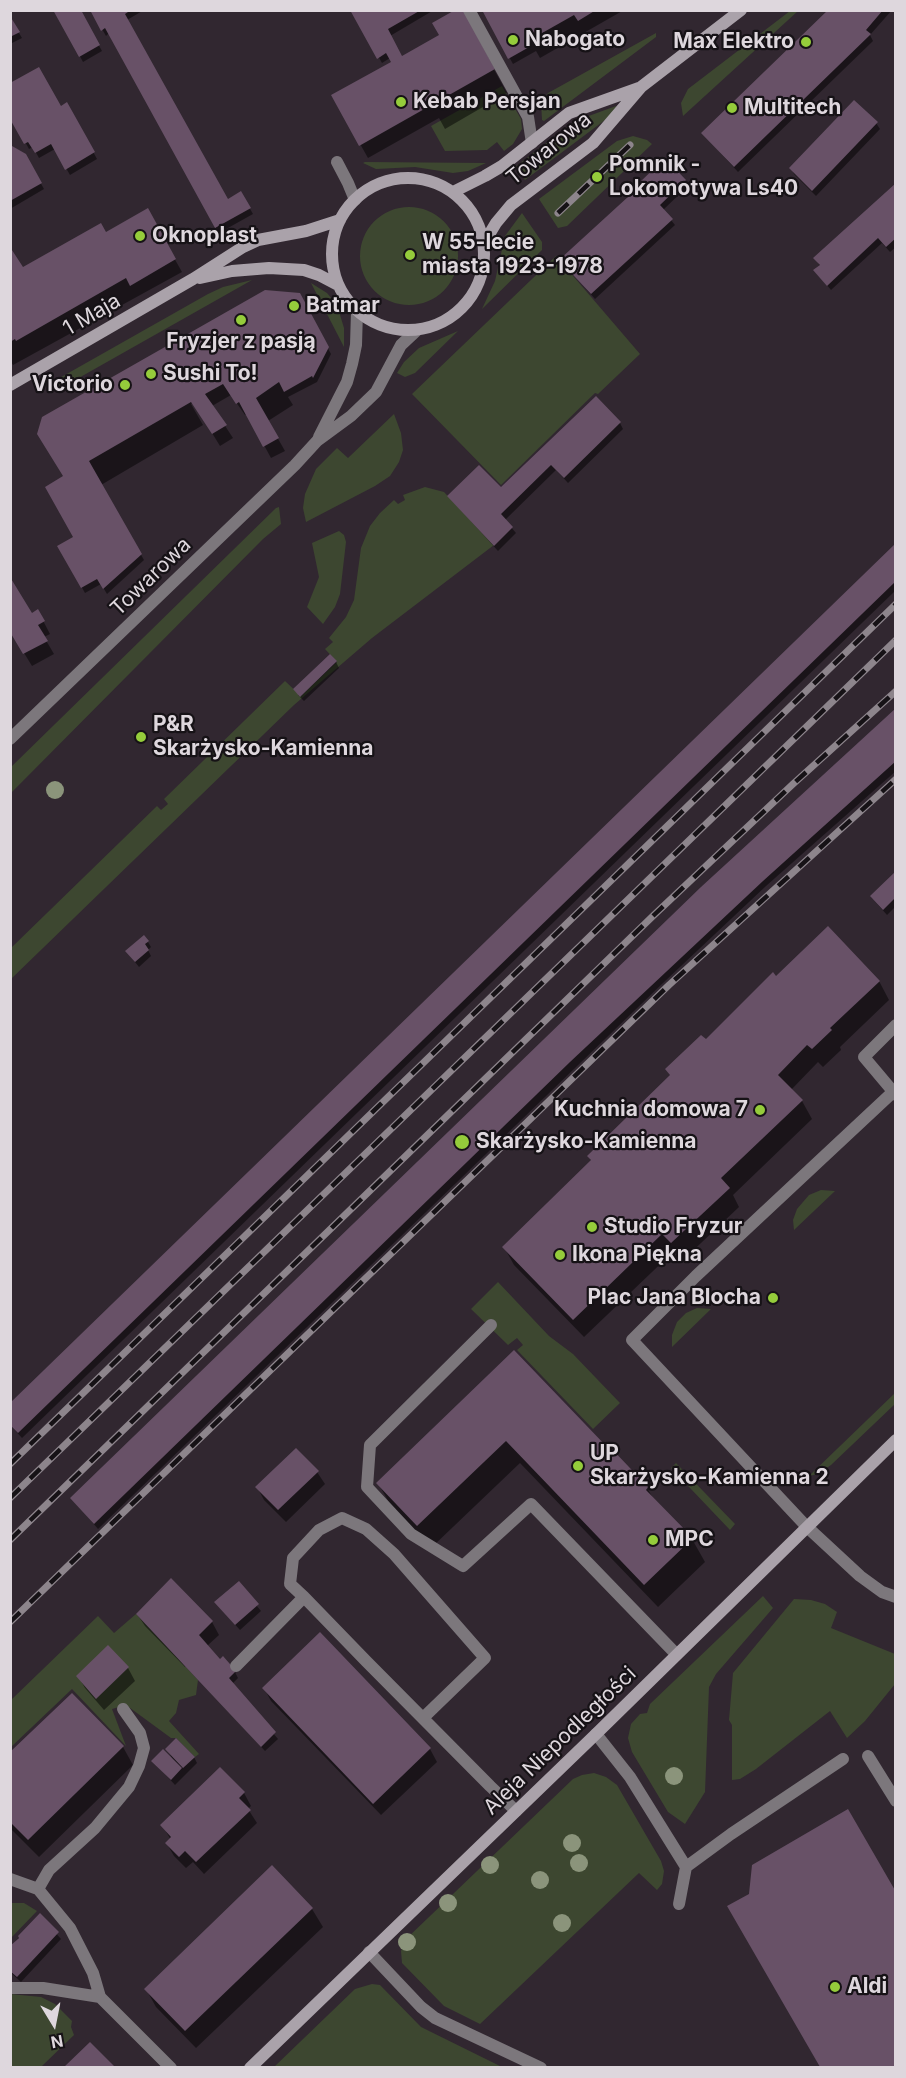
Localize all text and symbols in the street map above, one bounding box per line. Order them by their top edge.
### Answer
place label: Nabogato [525,27,625,53]
place label: Max Elektro [673,29,794,55]
marker: Nabogato [506,33,520,47]
marker: Max Elektro [799,35,813,49]
place label: Kebab Persjan [413,89,561,115]
marker: Kebab Persjan [394,95,408,109]
place label: Multitech [744,95,841,121]
marker: Multitech [725,101,739,115]
street label: Towarowa [501,107,597,191]
place label: Pomnik - Lokomotywa Ls40 [609,152,798,202]
marker: Pomnik - Lokomotywa Ls40 [590,170,604,184]
place label: Oknoplast [152,223,257,249]
marker: Oknoplast [133,229,147,243]
place label: W 55-lecie miasta 1923-1978 [422,230,603,280]
marker: W 55-lecie miasta 1923-1978 [403,248,417,262]
street label: 1 Maja [59,289,125,341]
place label: Batmar [306,293,380,319]
marker: Batmar [287,299,301,313]
marker: Fryzjer z pasją [234,313,248,327]
place label: Fryzjer z pasją [166,329,316,355]
place label: Sushi To! [163,361,258,387]
marker: Sushi To! [144,367,158,381]
place label: Victorio [32,372,113,398]
marker: Victorio [118,378,132,392]
street label: Towarowa [106,533,196,621]
place label: P&R Skarżysko-Kamienna [153,712,374,762]
marker: P&R Skarżysko-Kamienna [134,730,148,744]
place label: Kuchnia domowa 7 [554,1097,748,1123]
marker: Kuchnia domowa 7 [753,1103,767,1117]
place label: Skarżysko-Kamienna [476,1129,697,1155]
marker: Skarżysko-Kamienna [453,1133,471,1151]
place label: Studio Fryzur [604,1214,742,1240]
marker: Studio Fryzur [585,1220,599,1234]
place label: Ikona Piękna [572,1242,702,1268]
marker: Ikona Piękna [553,1248,567,1262]
place label: Plac Jana Blocha [587,1285,761,1311]
marker: Plac Jana Blocha [766,1291,780,1305]
place label: UP Skarżysko-Kamienna 2 [590,1441,829,1491]
marker: UP Skarżysko-Kamienna 2 [571,1459,585,1473]
place label: MPC [665,1527,714,1553]
marker: MPC [646,1533,660,1547]
street label: Aleja Niepodległości [479,1662,641,1820]
place label: Aldi [847,1974,887,2000]
marker: Aldi [828,1980,842,1994]
north arrow [24,1994,84,2054]
text: N [49,2031,65,2053]

